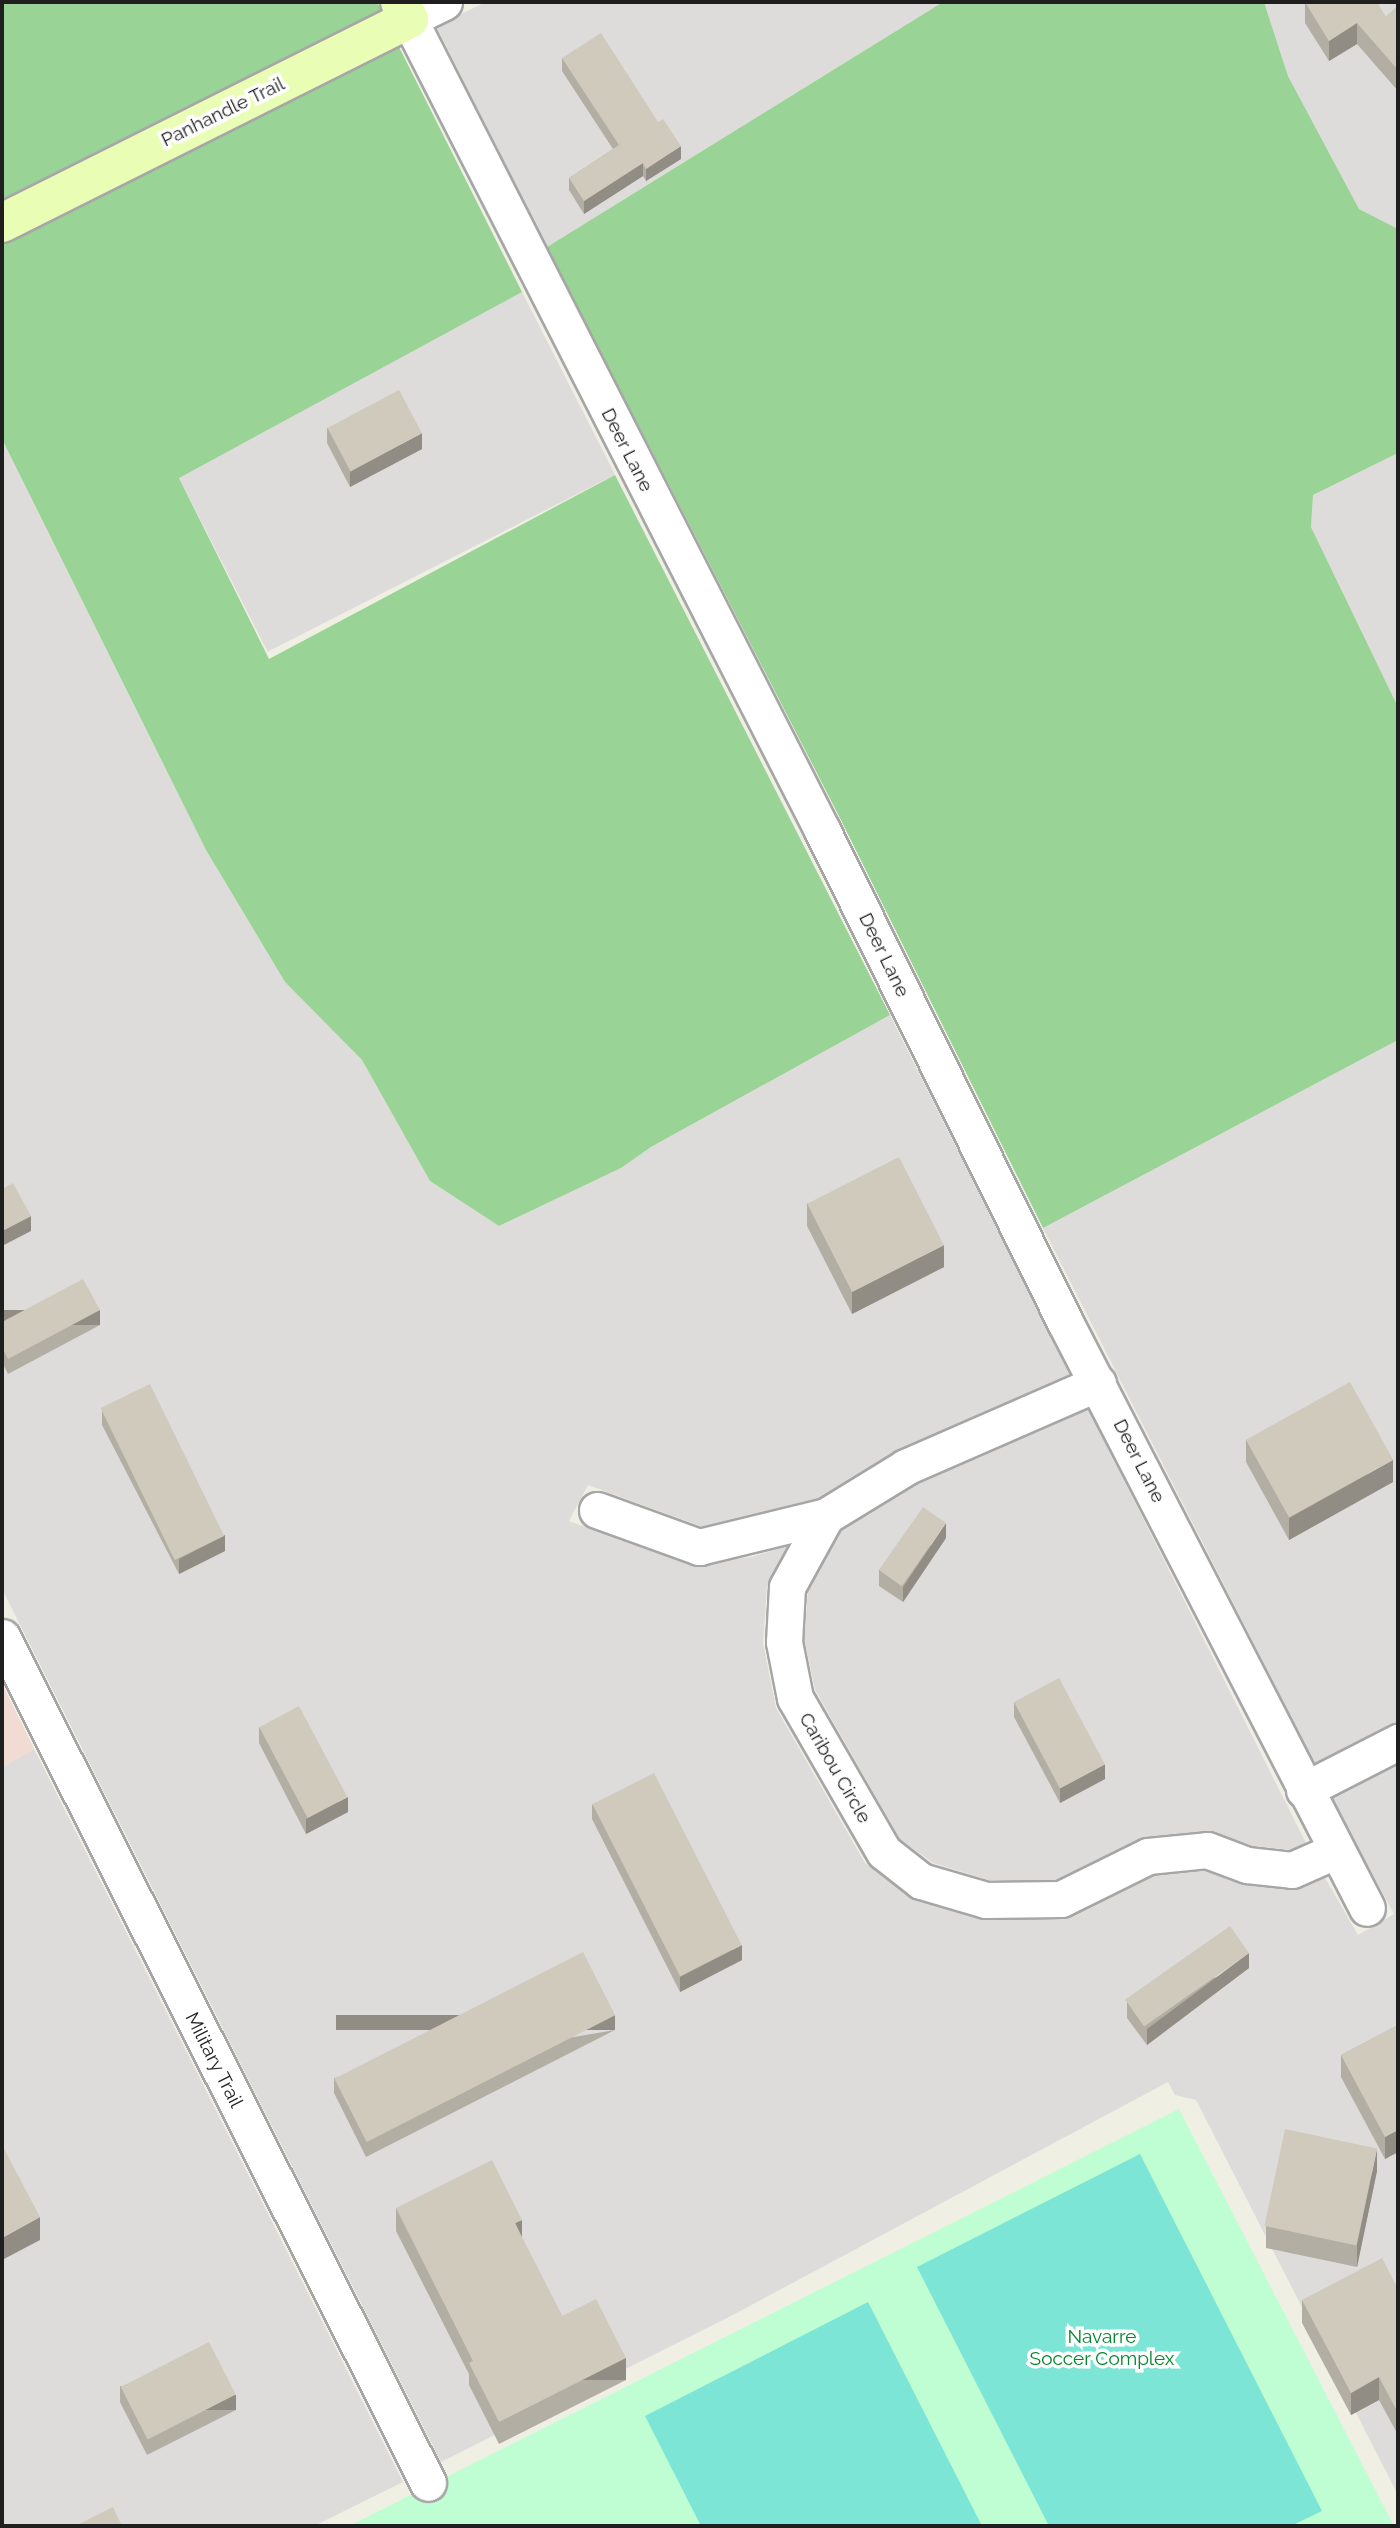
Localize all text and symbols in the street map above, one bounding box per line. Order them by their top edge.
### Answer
street label: Panhandle Trail [157,72,289,152]
street label: Deer Lane [596,404,658,496]
street label: Deer Lane [854,909,914,1001]
street label: Deer Lane [1108,1415,1170,1507]
street label: Caribou Circle [794,1709,876,1827]
street label: Military Trail [180,2008,248,2112]
park label: Navarre Soccer Complex [1029,2326,1175,2370]

